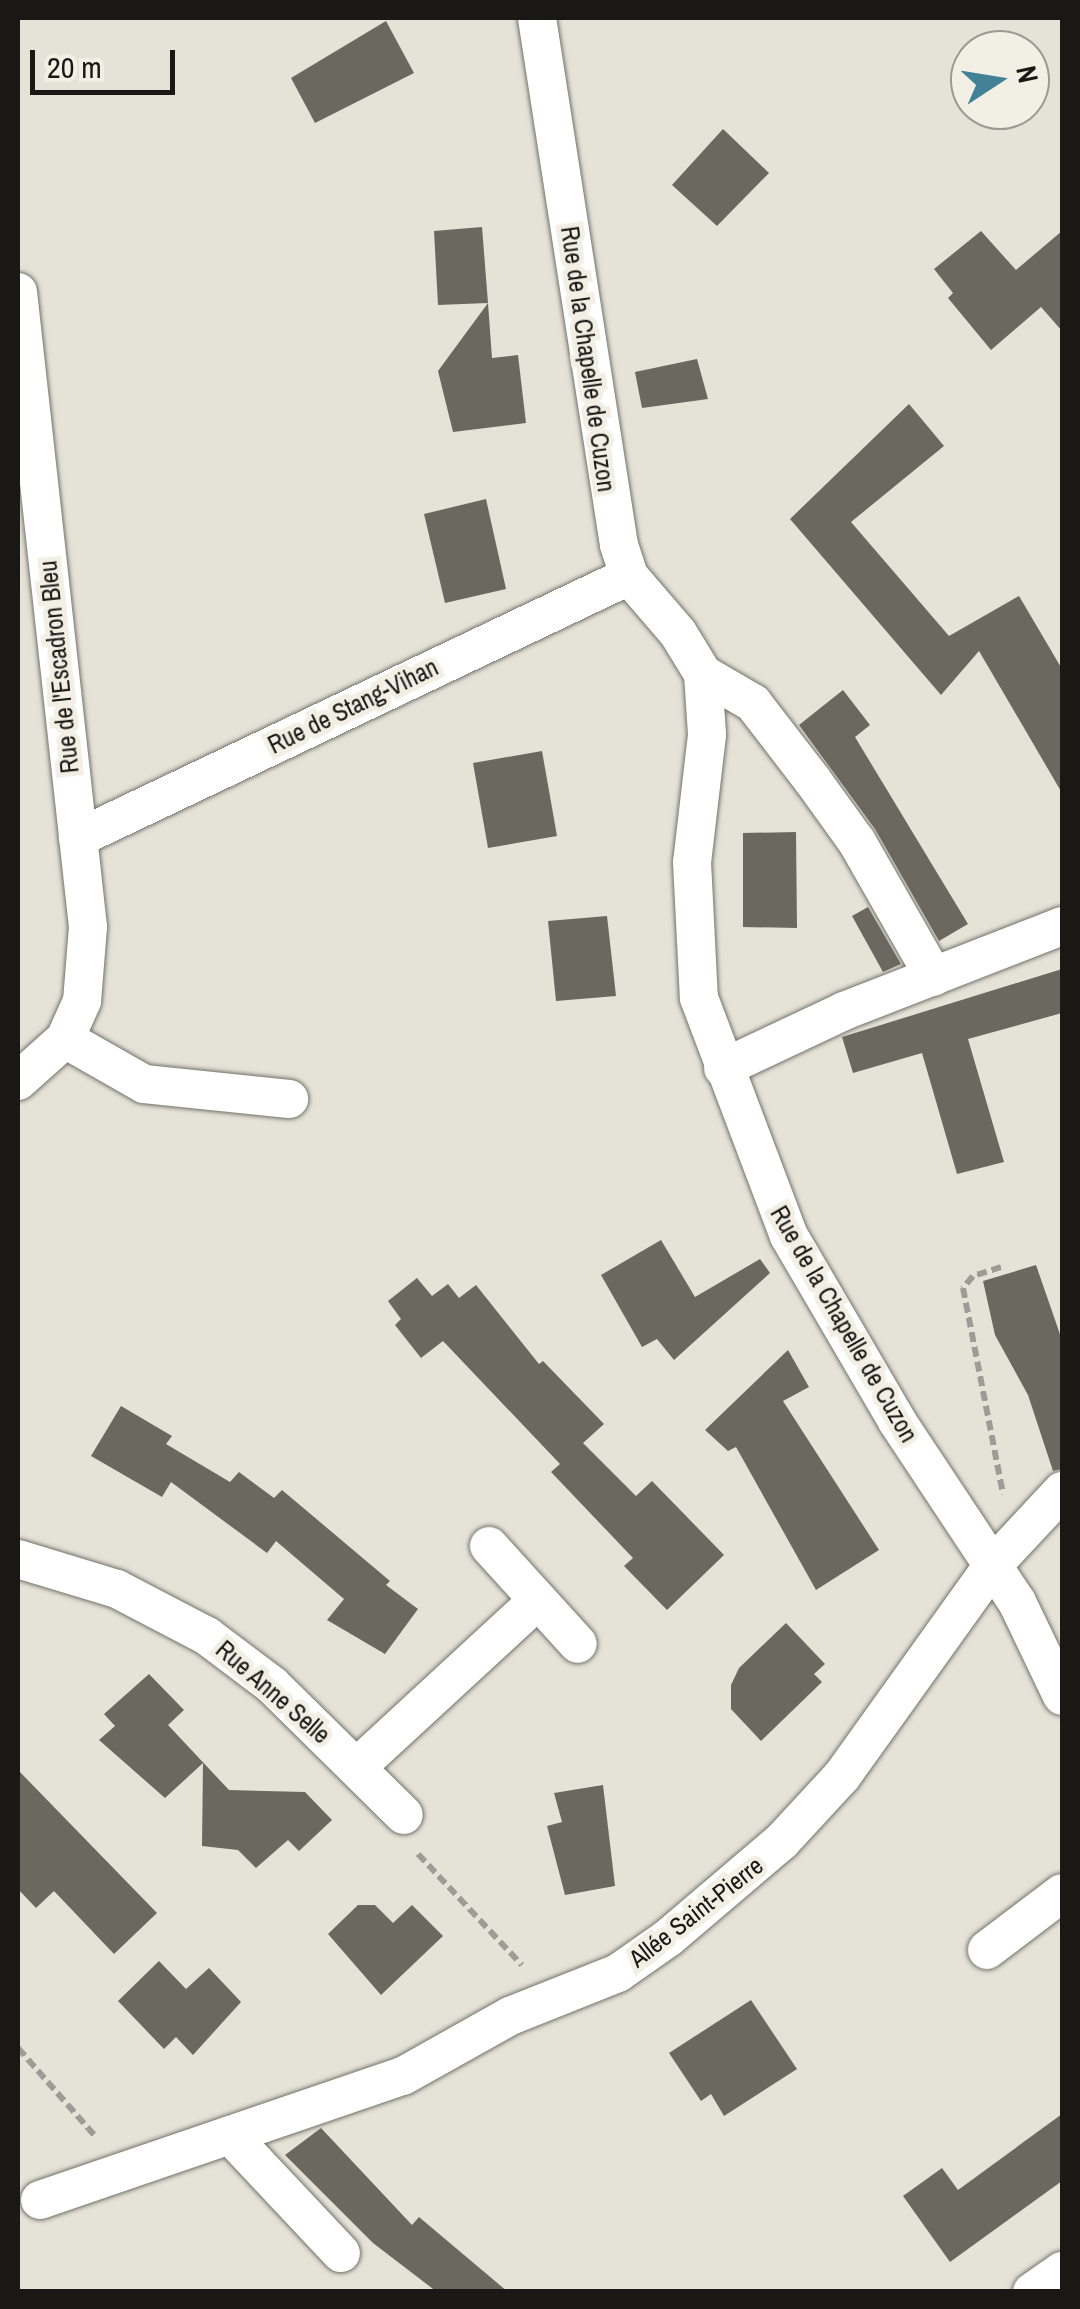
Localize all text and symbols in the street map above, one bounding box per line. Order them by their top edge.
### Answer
scale bar [35,30,180,92]
north arrow [950,30,1050,130]
text: 20 m [47,47,102,87]
text: N [1007,62,1048,86]
street label: Rue de la Chapelle de Cuzon [555,224,621,494]
street label: Rue de l'Escadron Bleu [33,559,85,775]
street label: Rue de Stang-Vihan [263,652,443,760]
street label: Rue de la Chapelle de Cuzon [764,1201,924,1447]
street label: Rue Anne Selle [209,1634,337,1750]
street label: Allée Saint-Pierre [623,1850,769,1974]

